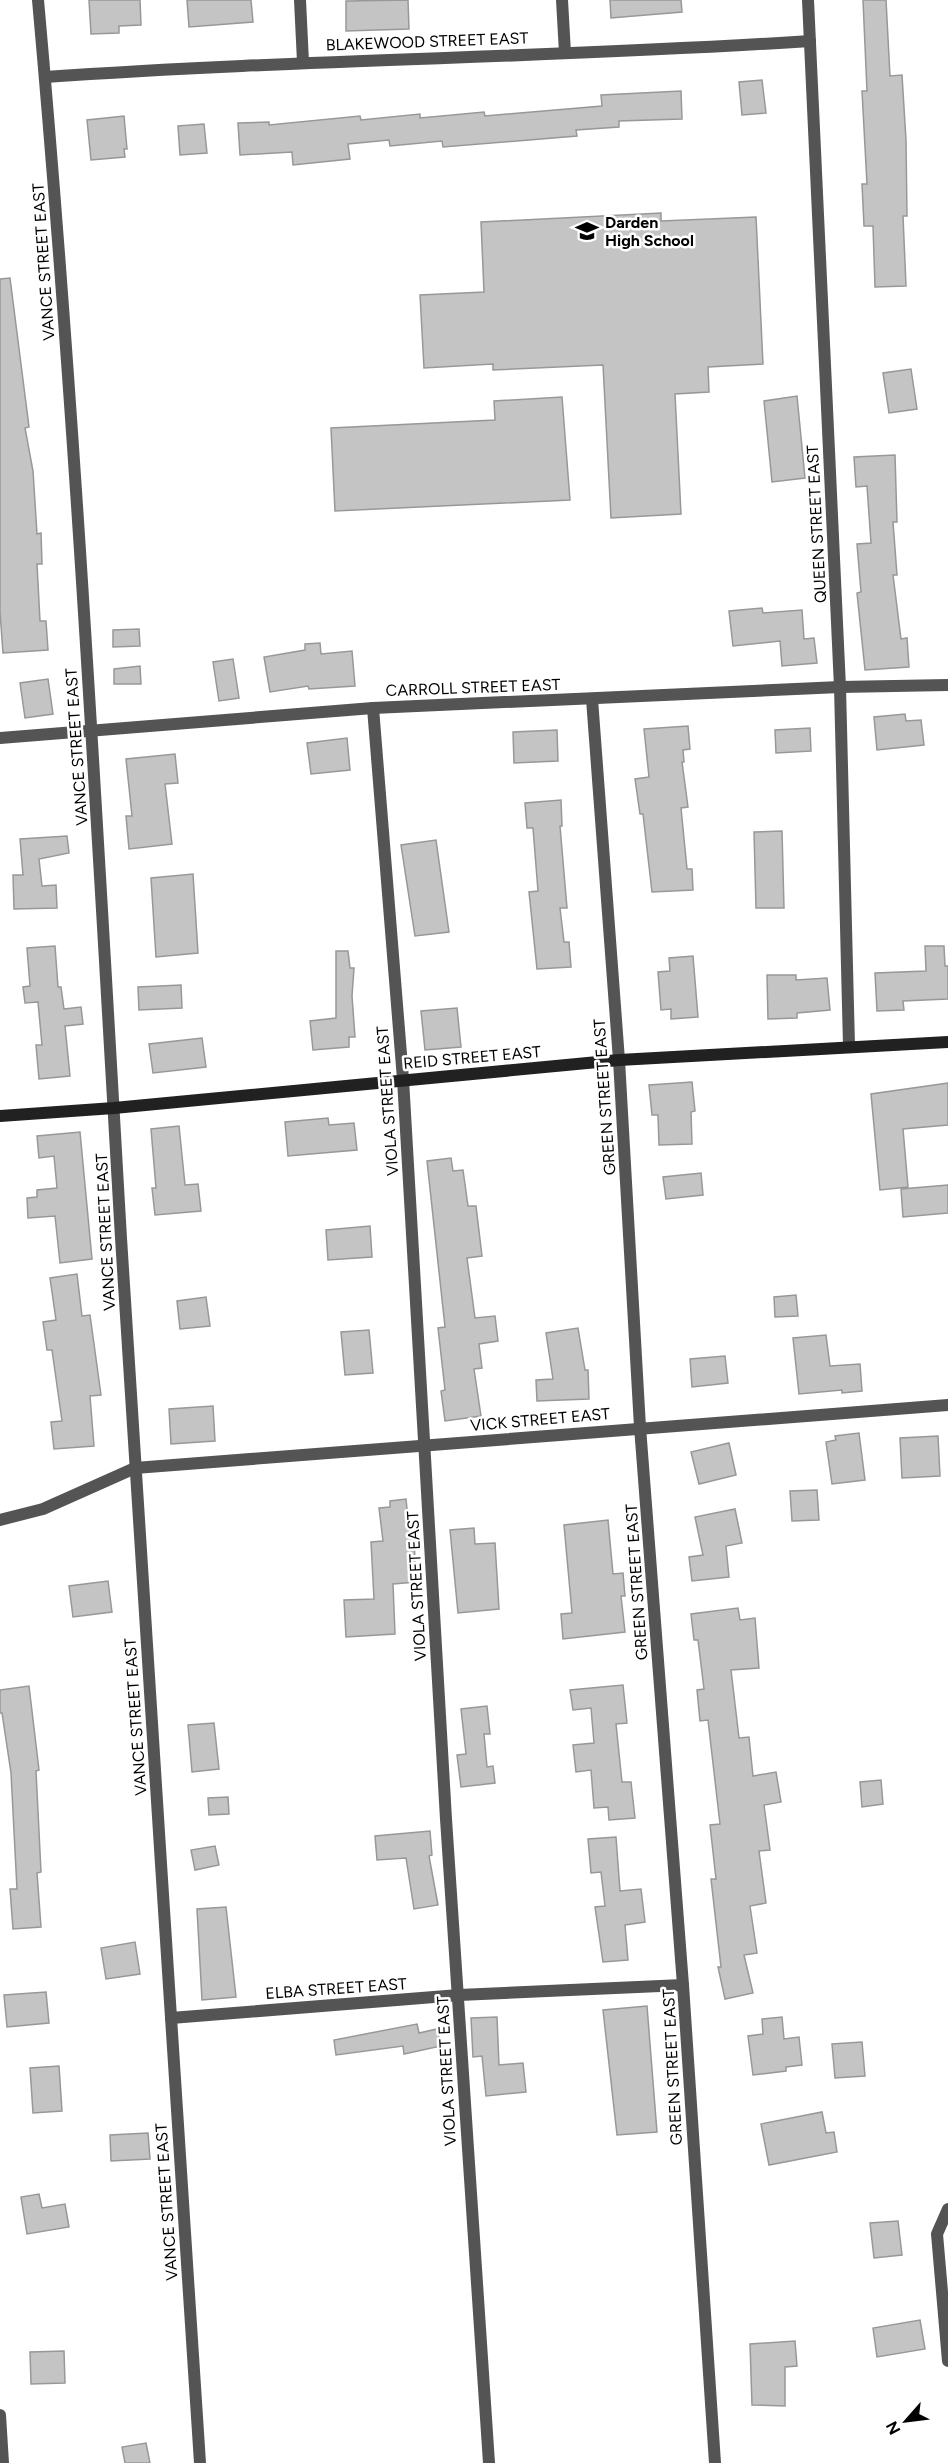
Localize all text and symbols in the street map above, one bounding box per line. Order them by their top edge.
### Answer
street label: BLAKEWOOD STREET EAST [325,28,529,55]
street label: VANCE STREET EAST [29,182,58,341]
place label: Darden High School [605,213,694,250]
school or university icon: Darden High School [574,218,600,244]
street label: QUEEN STREET EAST [803,444,830,604]
street label: VANCE STREET EAST [62,667,91,826]
street label: CARROLL STREET EAST [385,675,561,700]
street label: GREEN STREET EAST [590,1018,619,1176]
street label: VIOLA STREET EAST [373,1025,402,1177]
street label: REID STREET EAST [402,1042,542,1073]
street label: VANCE STREET EAST [92,1152,119,1311]
street label: VICK STREET EAST [469,1404,611,1435]
street label: GREEN STREET EAST [622,1503,651,1661]
street label: VIOLA STREET EAST [403,1510,430,1662]
street label: VANCE STREET EAST [121,1637,150,1796]
street label: ELBA STREET EAST [265,1974,408,2003]
street label: GREEN STREET EAST [659,1988,686,2146]
street label: VIOLA STREET EAST [433,1995,460,2147]
street label: VANCE STREET EAST [152,2122,181,2281]
north arrow [876,2391,936,2451]
text: N [882,2418,904,2438]

